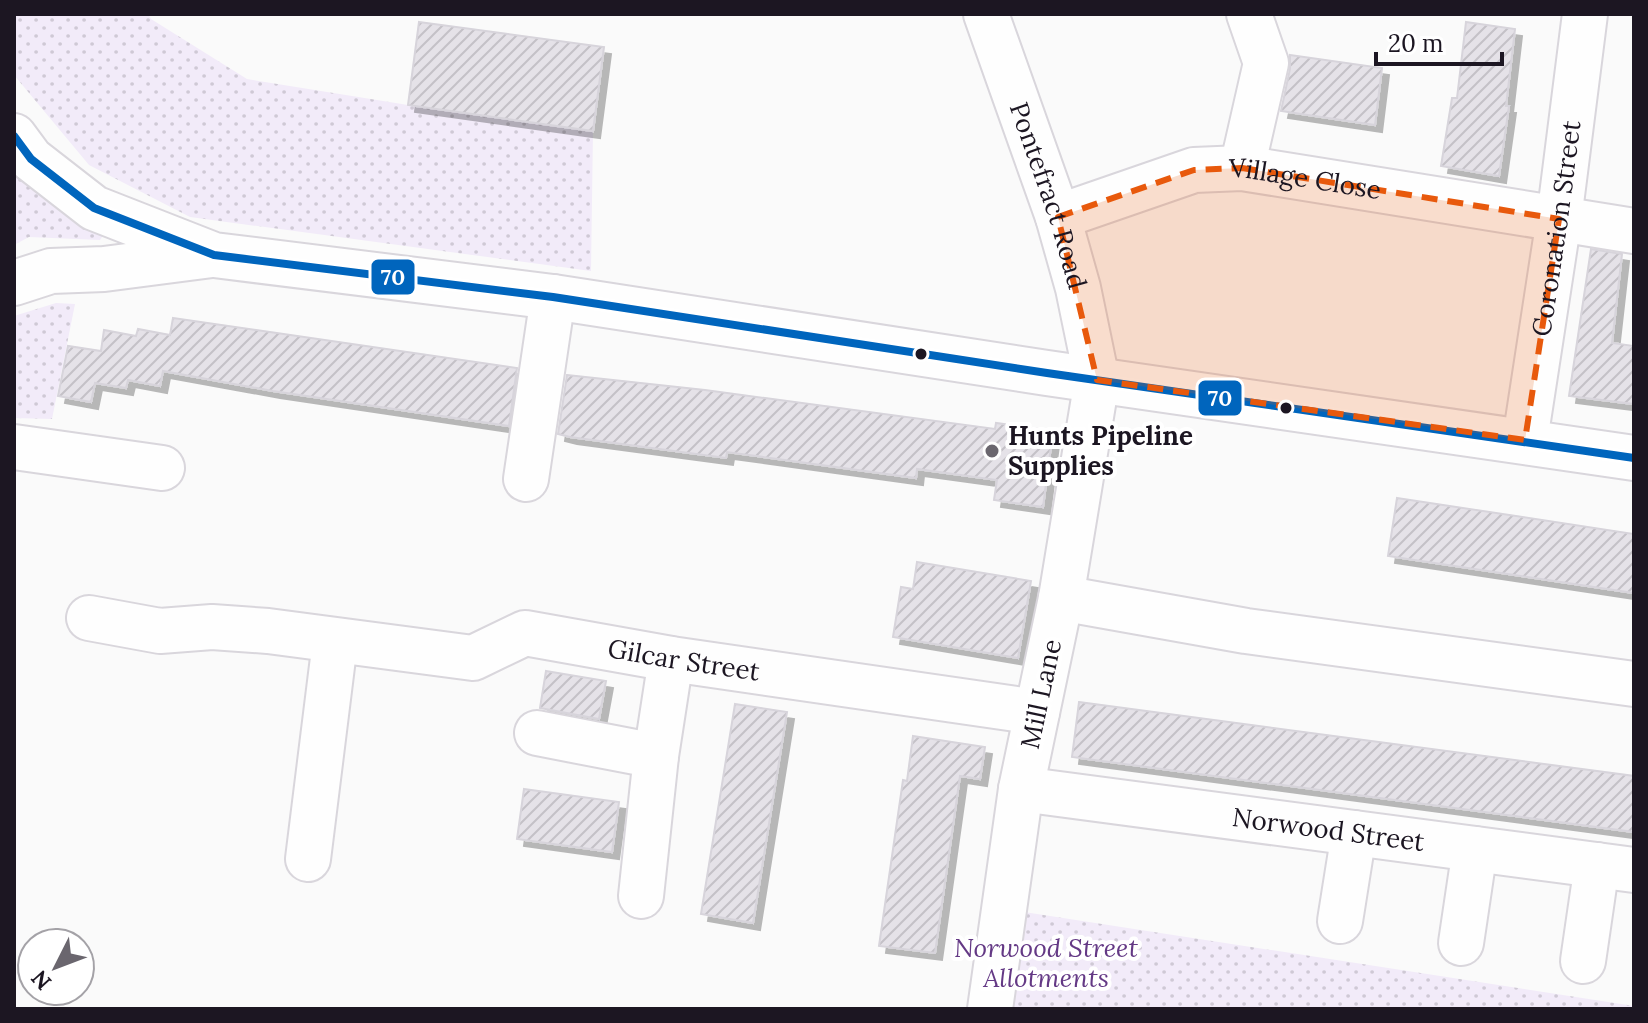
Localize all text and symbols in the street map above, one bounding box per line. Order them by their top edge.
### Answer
scale bar [1376,16,1502,66]
text: 20 m [1388,28,1444,59]
street label: Pontefract Road [1003,98,1094,293]
street label: Coronation Street [1524,118,1587,339]
street label: Village Close [1228,151,1384,206]
line badge: 70 [370,258,416,296]
text: 70 [381,263,405,291]
unlabelled marker [913,346,929,362]
line badge: 70 [1197,379,1243,417]
text: 70 [1208,384,1232,412]
unlabelled marker [1278,400,1294,416]
place label: Hunts Pipeline Supplies [1008,419,1193,482]
marker: Hunts Pipeline Supplies [983,442,1001,460]
street label: Gilcar Street [605,631,762,688]
street label: Mill Lane [1013,636,1068,752]
street label: Norwood Street [1230,800,1426,858]
north arrow [16,927,96,1007]
park label: Norwood Street Allotments [954,931,1139,994]
text: N [25,965,57,996]

